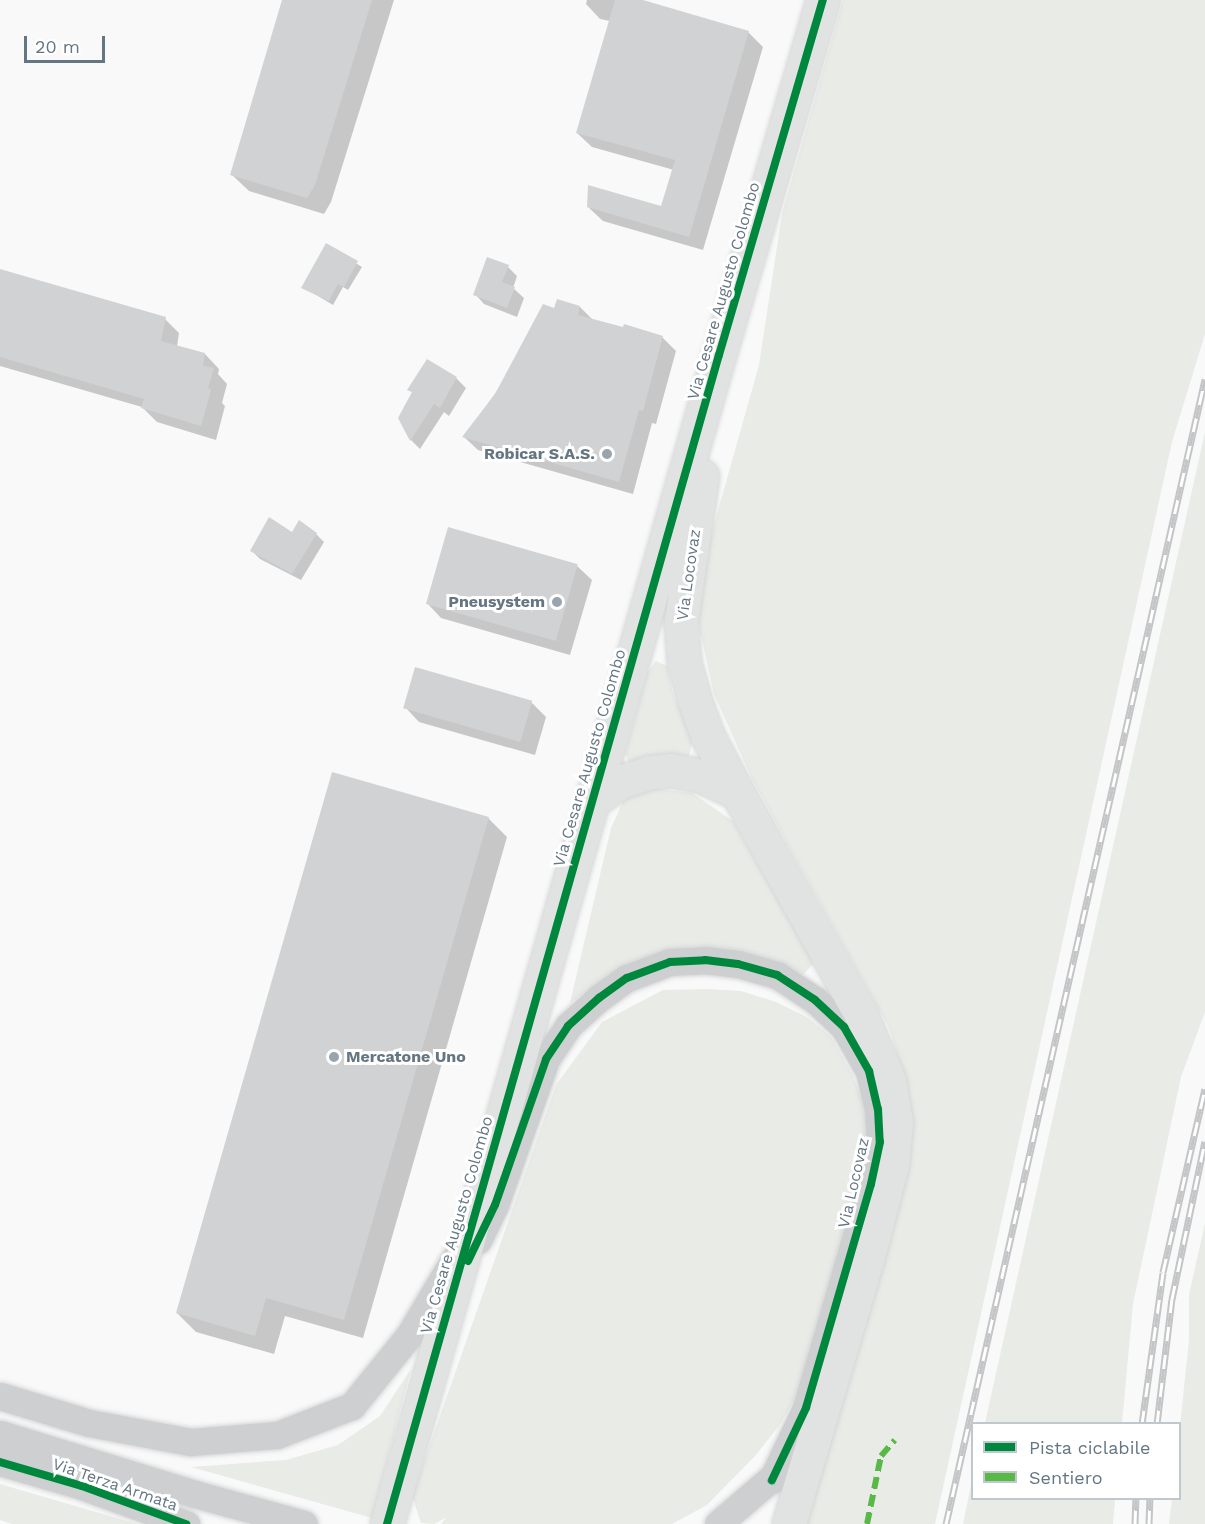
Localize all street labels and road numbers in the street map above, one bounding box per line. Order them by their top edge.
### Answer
street label: Via Cesare Augusto Colombo [684,179,764,403]
street label: Via Locovaz [673,528,705,622]
street label: Via Cesare Augusto Colombo [550,646,630,870]
street label: Via Cesare Augusto Colombo [417,1113,497,1337]
street label: Via Locovaz [834,1136,874,1230]
street label: Via Terza Armata [49,1454,181,1516]

